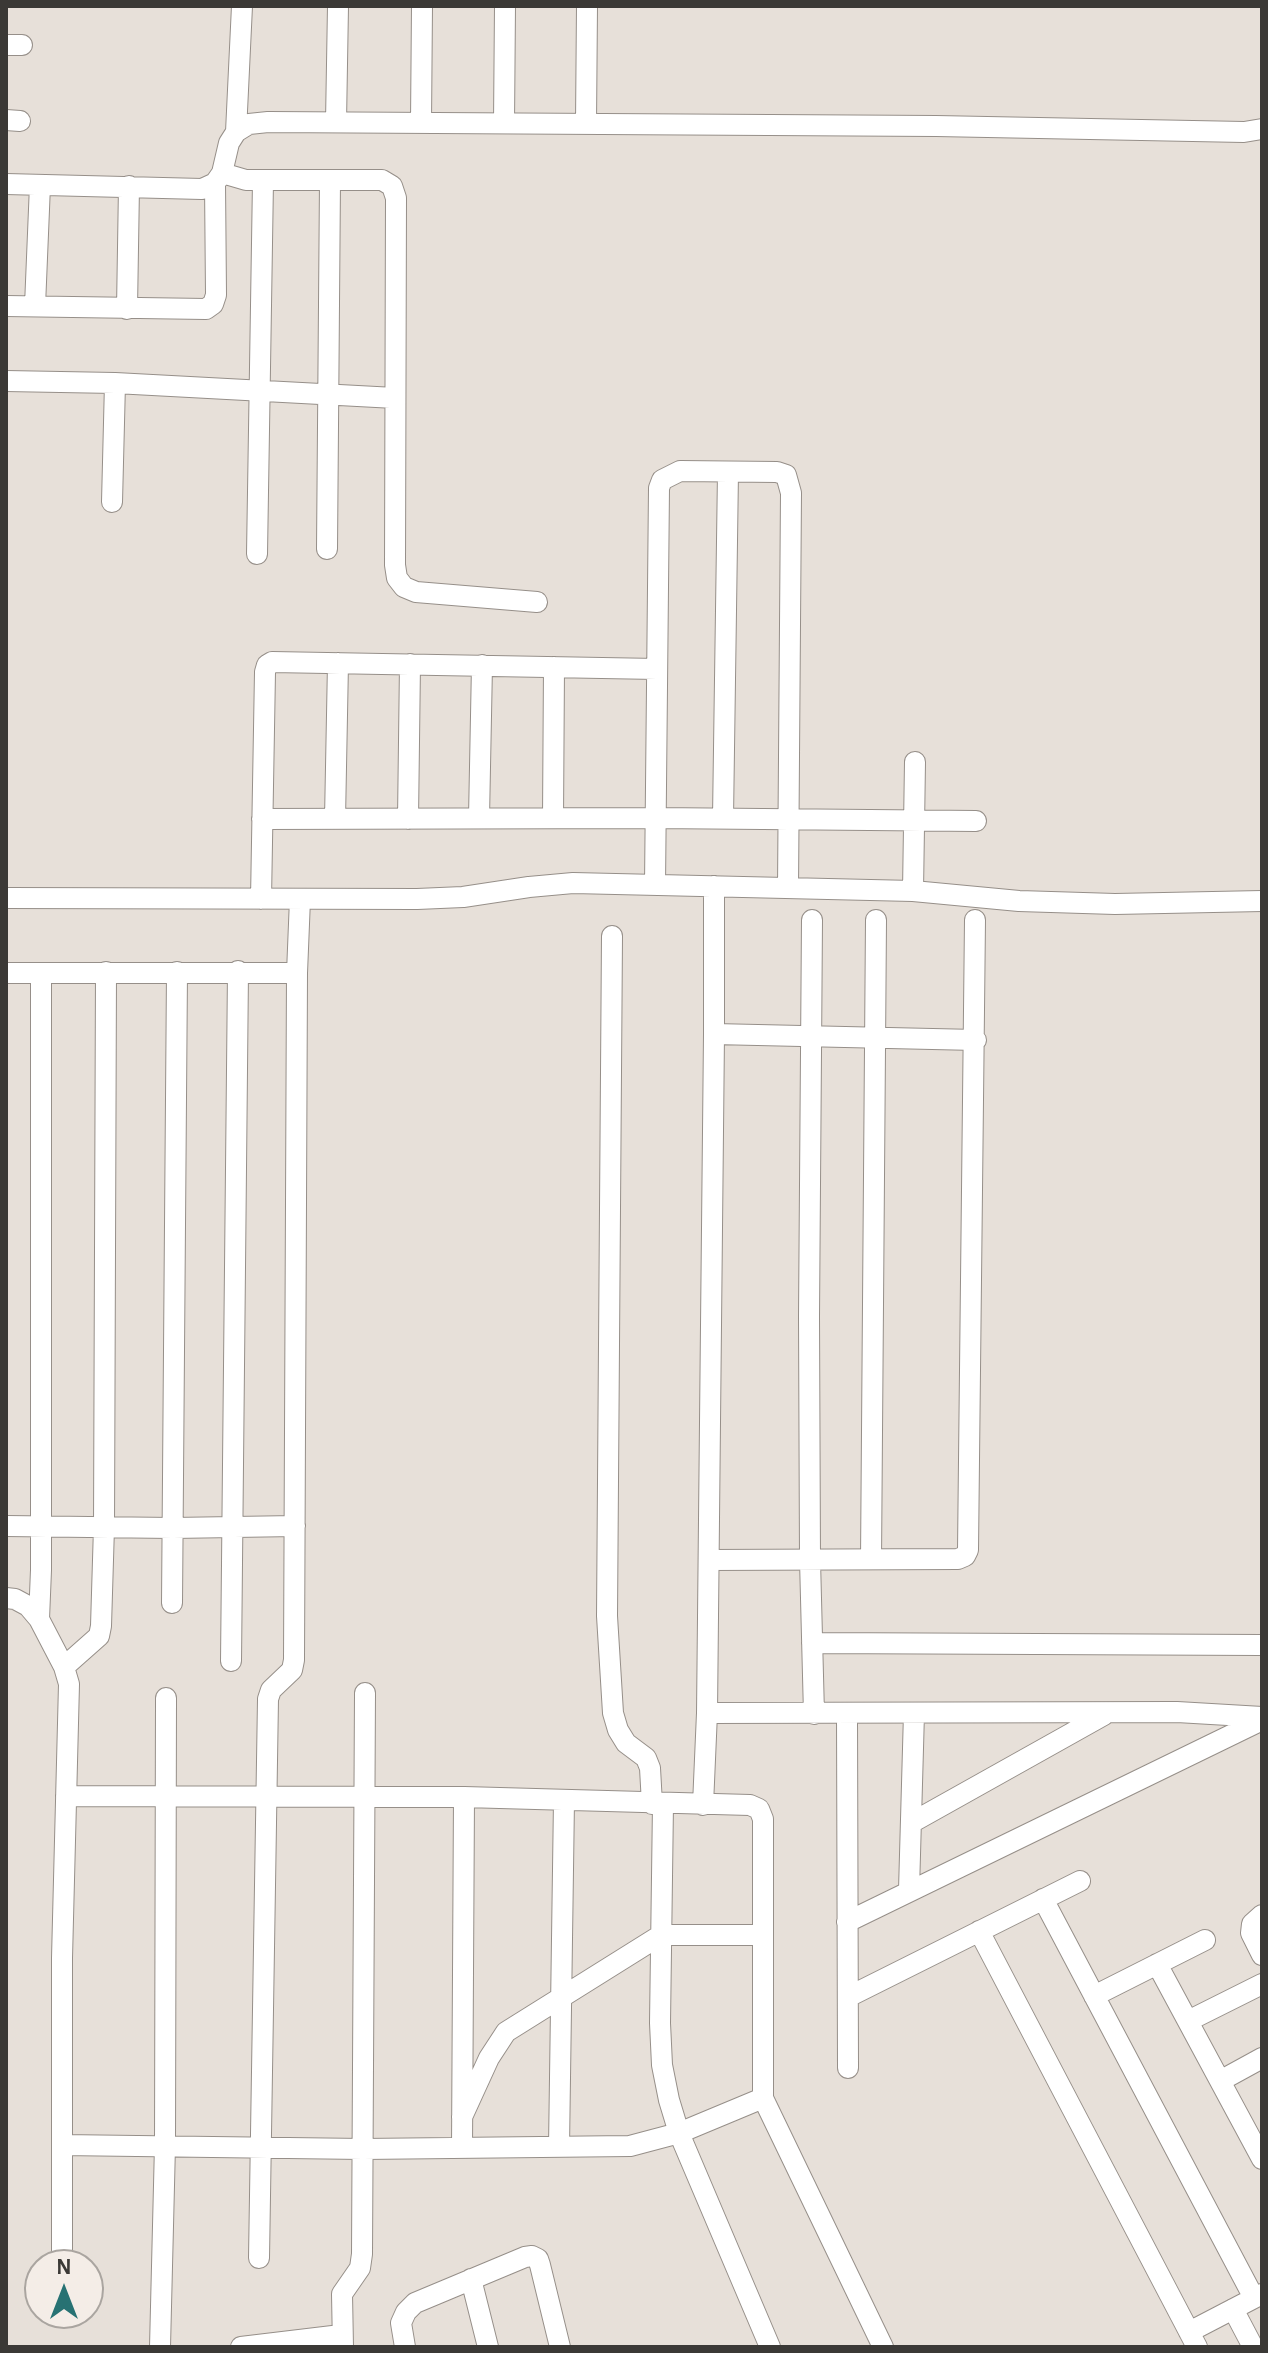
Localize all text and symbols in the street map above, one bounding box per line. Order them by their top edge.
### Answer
north arrow [24,2249,104,2329]
text: N [56,2256,72,2278]

